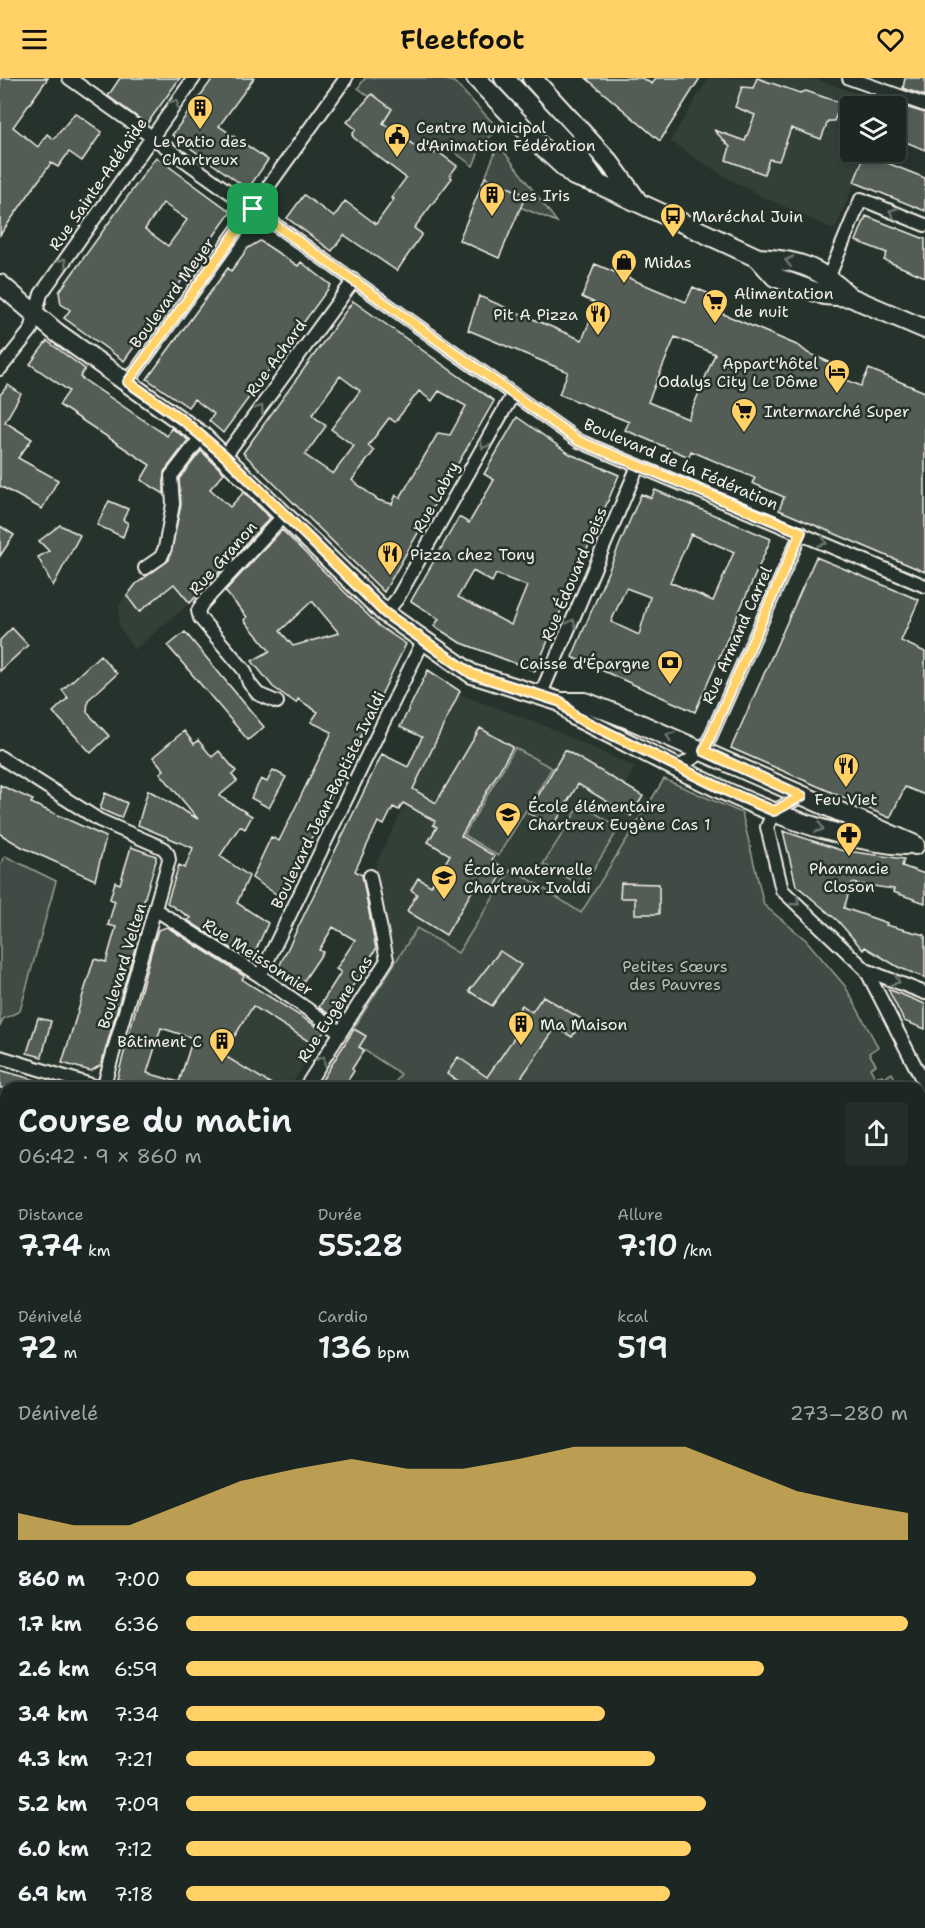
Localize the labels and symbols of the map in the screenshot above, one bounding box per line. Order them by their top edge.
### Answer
building icon: Le Patio des Chartreux [185,93,215,131]
one-way arrow [168,98,179,109]
street label: Rue Sainte-Adélaïde [44,113,152,255]
place label: Centre Municipal d'Animation Fédération [416,117,596,156]
public building icon: Centre Municipal d'Animation Fédération [382,121,412,159]
place label: Le Patio des Chartreux [153,131,247,170]
building icon: Les Iris [477,180,507,218]
pin [227,183,278,234]
place label: Les Iris [512,185,570,206]
bus stop icon: Maréchal Juin [658,201,688,239]
place label: Maréchal Juin [692,206,803,227]
one-way arrow [888,207,899,219]
street label: Boulevard Meyer [125,233,219,353]
shop icon: Midas [609,247,639,285]
place label: Midas [644,252,692,273]
one-way arrow [784,256,794,269]
one-way arrow [56,258,67,269]
place label: Alimentation de nuit [734,283,834,322]
supermarket icon: Alimentation de nuit [700,287,730,325]
restaurant icon: Pit A Pizza [583,299,613,337]
place label: Pit A Pizza [493,304,578,325]
street label: Rue Achard [241,315,311,401]
place label: Appart'hôtel Odalys City Le Dôme [658,353,818,392]
hotel icon: Appart'hôtel Odalys City Le Dôme [822,357,852,395]
supermarket icon: Intermarché Super [729,396,759,434]
place label: Intermarché Super [764,401,910,422]
one-way arrow [252,404,263,415]
street label: Boulevard de la Fédération [580,413,782,515]
one-way arrow [480,439,491,449]
street label: Rue Labry [408,458,464,536]
street label: Rue Édouard Deiss [536,504,612,644]
street label: Rue Granon [184,517,262,599]
one-way arrow [817,535,828,547]
restaurant icon: Pizza chez Tony [375,539,405,577]
place label: Pizza chez Tony [410,544,535,565]
street label: Rue Armand Carrel [697,563,777,707]
one-way arrow [564,618,576,629]
bank icon: Caisse d'Épargne [655,648,685,686]
place label: Caisse d'Épargne [520,653,650,674]
street label: Boulevard Jean-Baptiste Ivaldi [266,688,390,912]
one-way arrow [665,731,676,743]
restaurant icon: Feu Viet [831,751,861,789]
place label: Feu Viet [815,789,877,810]
place label: École élémentaire Chartreux Eugène Cas 1 [528,796,711,835]
school or university icon: École élémentaire Chartreux Eugène Cas 1 [493,800,523,838]
one-way arrow [814,820,825,833]
pharmacy icon: Pharmacie Closon [834,820,864,858]
place label: Pharmacie Closon [809,858,889,897]
place label: École maternelle Chartreux Ivaldi [464,859,593,898]
school or university icon: École maternelle Chartreux Ivaldi [429,863,459,901]
one-way arrow [789,895,799,906]
street label: Boulevard Velten [93,900,151,1032]
street label: Rue Meissonnier [199,913,317,1001]
street label: Rue Eugène Cas [293,952,377,1066]
park label: Petites Sœurs des Pauvres [622,956,728,995]
one-way arrow [890,974,901,986]
building icon: Ma Maison [506,1009,536,1047]
place label: Ma Maison [540,1014,628,1035]
building icon: Bâtiment C [207,1026,237,1064]
place label: Bâtiment C [117,1031,202,1052]
one-way arrow [315,1056,327,1066]

